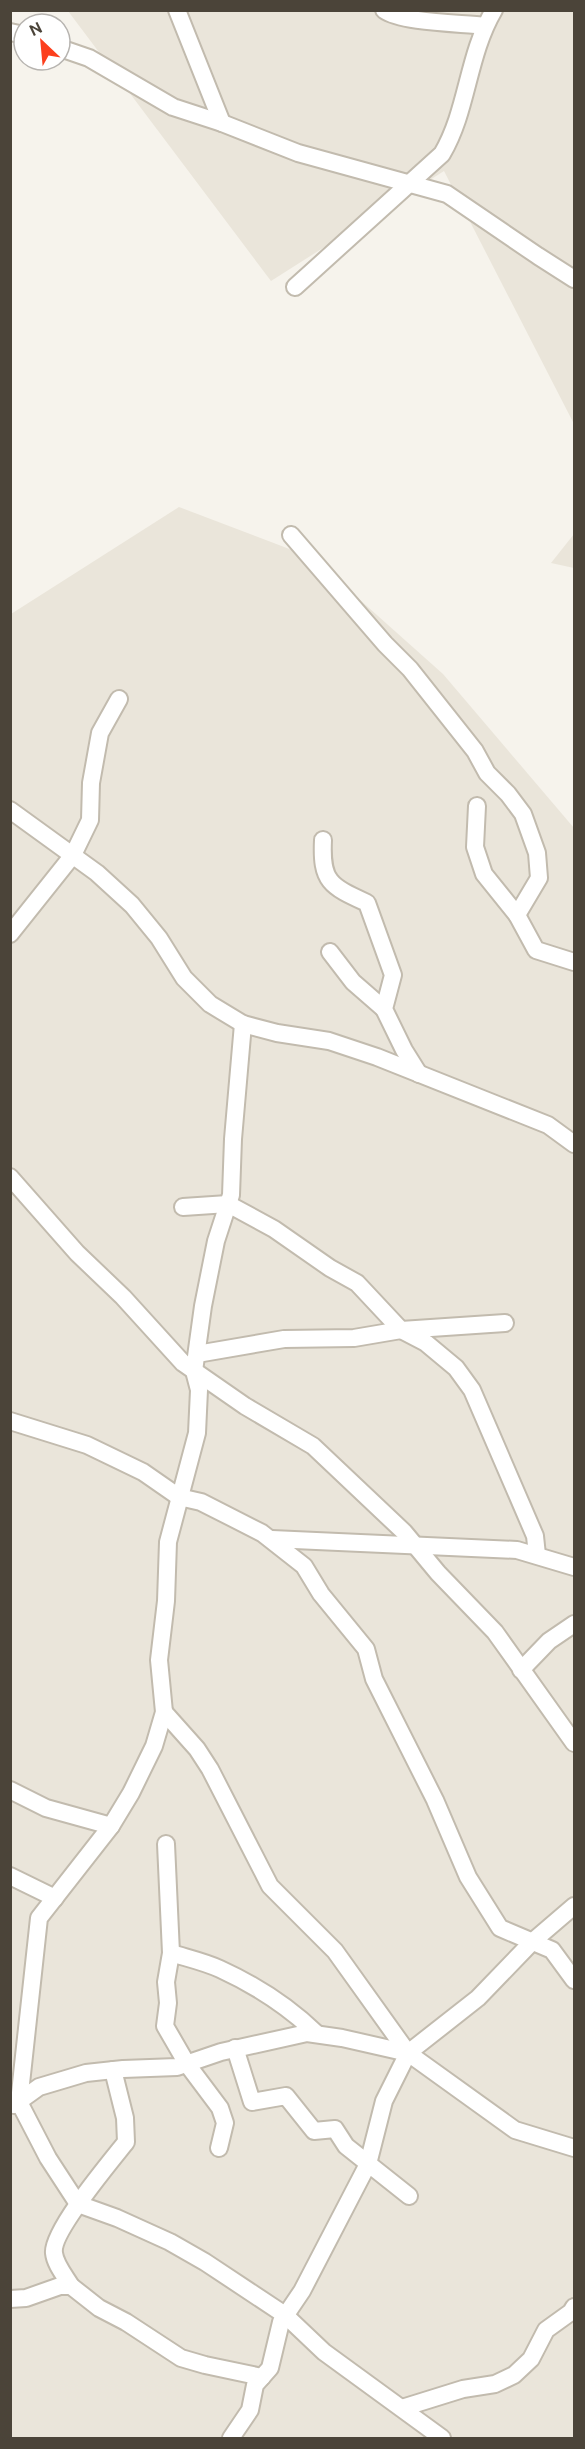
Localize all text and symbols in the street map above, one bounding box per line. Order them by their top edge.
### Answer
north arrow [12,12,72,72]
text: N [26,18,45,39]

